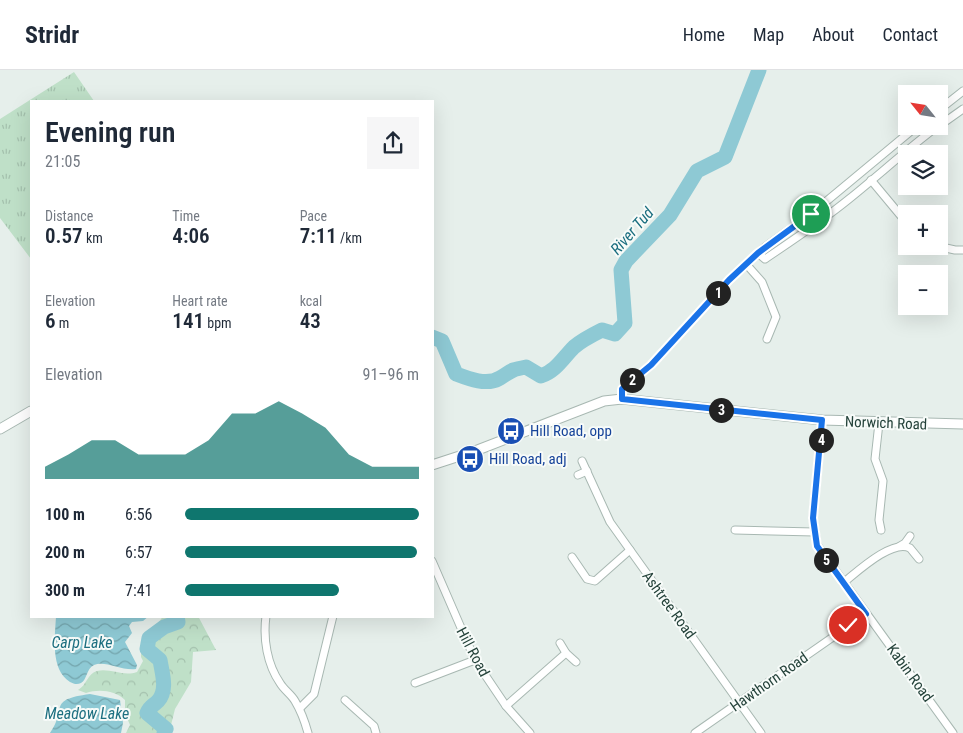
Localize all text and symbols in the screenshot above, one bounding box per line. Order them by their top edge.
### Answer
text: Stridr [25,21,79,49]
text: Home [683,24,725,45]
text: Map [753,24,784,45]
text: About [812,24,854,45]
text: Contact [882,24,938,45]
north arrow [898,85,948,135]
map controls [898,85,948,315]
text: Evening run [45,116,175,149]
button: share [367,117,419,169]
button: layers [898,145,948,195]
text: 21:05 [45,152,80,171]
pin [790,193,832,235]
icon: arrive [797,200,825,228]
water label: River Tud [606,203,658,258]
button: + [898,205,948,255]
text: Distance [45,208,93,224]
text: Time [172,208,200,224]
text: Pace [300,208,327,224]
text: 0.57 [45,224,83,248]
text: 4:06 [172,224,210,248]
text: 7:11 [300,224,337,248]
text: km [83,230,103,246]
text: /km [337,230,362,246]
button: − [898,265,948,315]
pin: 1 [706,280,730,306]
text: 1 [715,285,722,301]
text: Elevation [45,293,95,309]
text: Heart rate [172,293,228,309]
text: kcal [300,293,322,309]
text: 6 [45,309,56,333]
text: 141 [172,309,204,333]
text: 43 [300,309,321,333]
text: m [56,315,69,331]
text: bpm [204,315,232,331]
text: Elevation [45,365,103,384]
text: 91–96 m [363,365,419,384]
pin: 2 [620,368,644,392]
text: 2 [629,372,636,388]
pin: 3 [708,398,734,422]
text: 3 [718,402,725,418]
street label: Norwich Road [844,413,928,433]
bus stop icon: Hill Road, opp [496,416,526,446]
place label: Hill Road, opp [530,422,612,440]
pin: 4 [808,428,834,452]
text: 4 [818,432,825,448]
bus stop icon: Hill Road, adj [455,444,485,474]
place label: Hill Road, adj [489,450,567,468]
text: 100 m [45,505,85,524]
text: 6:56 [125,505,152,524]
text: 200 m [45,543,85,562]
text: 6:57 [125,543,152,562]
pin: 5 [814,548,838,572]
text: 5 [823,552,830,568]
street label: Ashtree Road [638,568,700,642]
text: 300 m [45,581,85,600]
text: 7:41 [125,581,152,600]
pin [827,604,869,646]
icon: check [834,611,862,639]
street label: Hill Road [453,624,493,680]
water label: Carp Lake [51,633,113,652]
street label: Kabin Road [883,641,937,705]
street label: Hawthorn Road [727,649,811,715]
water label: Meadow Lake [45,704,129,723]

